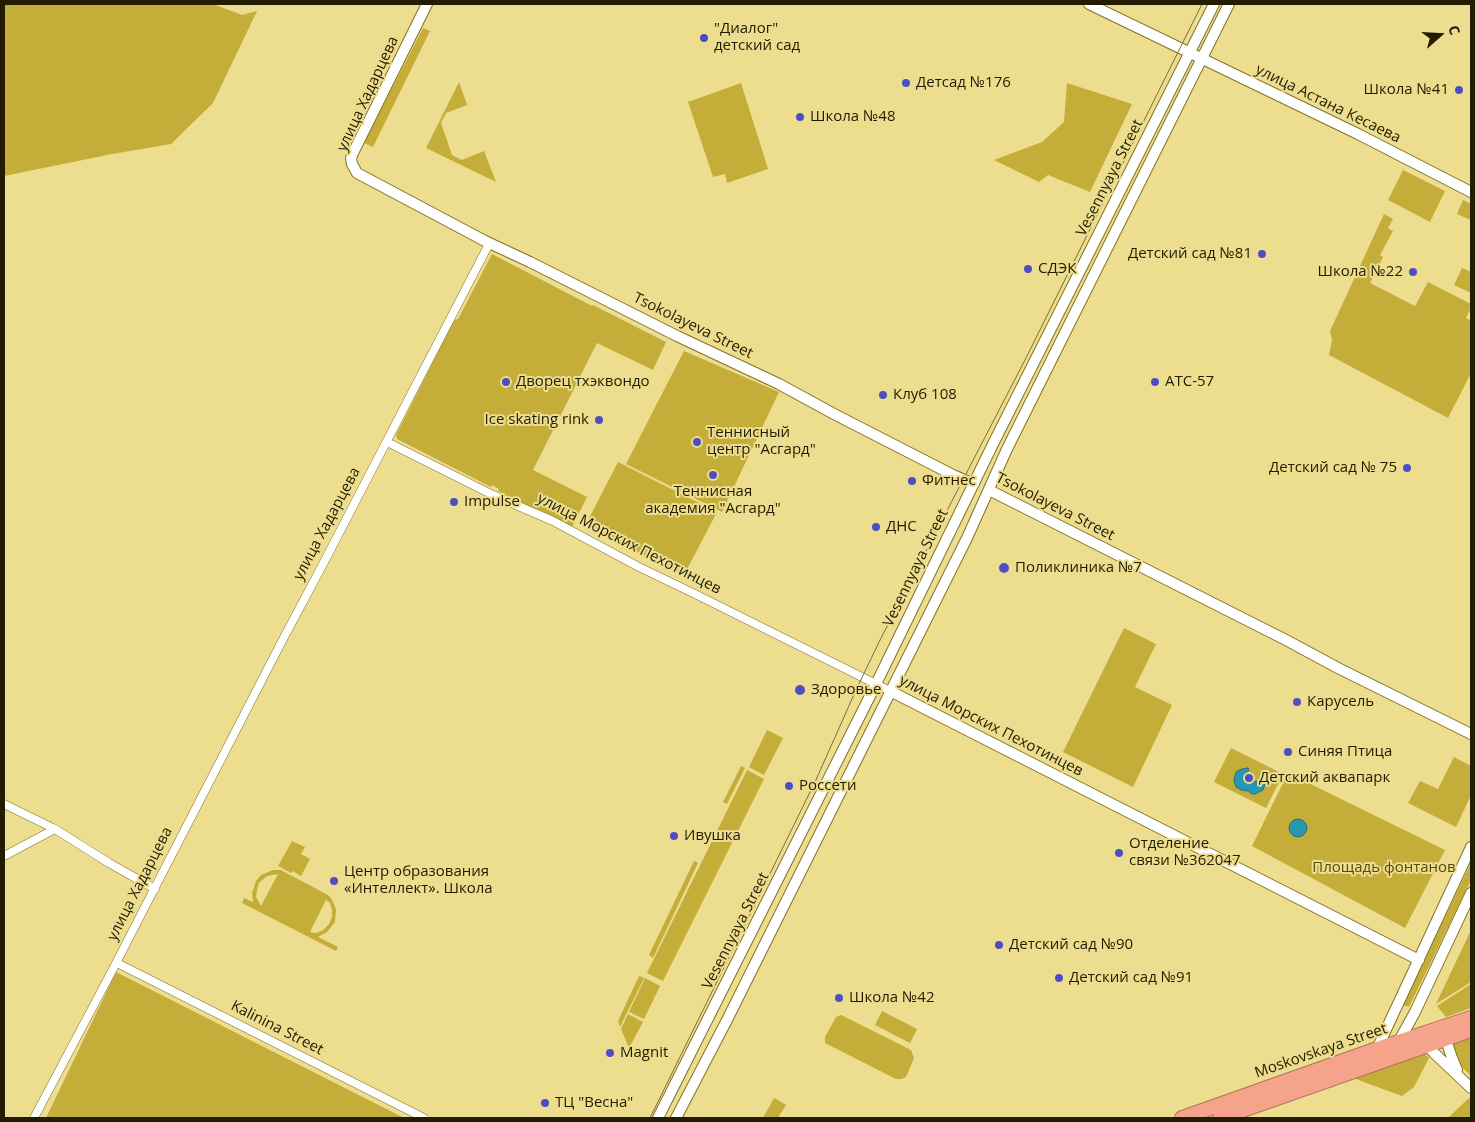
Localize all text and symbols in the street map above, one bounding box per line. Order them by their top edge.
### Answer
north arrow [1415,10,1465,60]
place label: "Диалог" детский сад [714,20,800,55]
text: С [1444,23,1465,37]
marker: "Диалог" детский сад [698,32,710,44]
street label: улица Хадарцева [333,33,403,155]
street label: улица Астана Кесаева [1252,61,1404,147]
place label: Детсад №176 [916,74,1011,92]
marker: Детсад №176 [900,77,912,89]
place label: Школа №41 [1364,81,1449,99]
marker: Школа №41 [1453,84,1465,96]
place label: Школа №48 [810,108,895,126]
marker: Школа №48 [794,111,806,123]
street label: Vesennyaya Street [1073,117,1147,239]
place label: Детский сад №81 [1128,245,1252,263]
marker: Детский сад №81 [1256,248,1268,260]
place label: СДЭК [1038,260,1076,278]
marker: СДЭК [1022,263,1034,275]
place label: Школа №22 [1318,263,1403,281]
marker: Школа №22 [1407,266,1419,278]
street label: Tsokolayeva Street [630,289,756,363]
place label: Дворец тхэквондо [516,373,650,391]
place label: АТС-57 [1165,373,1214,391]
marker: Дворец тхэквондо [500,376,512,388]
marker: АТС-57 [1149,376,1161,388]
place label: Клуб 108 [893,386,957,404]
marker: Клуб 108 [877,389,889,401]
place label: Ice skating rink [485,411,589,429]
marker: Ice skating rink [593,414,605,426]
place label: Теннисный центр "Асгард" [707,424,816,459]
marker: Теннисный центр "Асгард" [691,436,703,448]
place label: Детский сад № 75 [1269,459,1397,477]
marker: Детский сад № 75 [1401,462,1413,474]
street label: улица Хадарцева [290,465,364,583]
marker: Теннисная академия "Асгард" [707,469,719,481]
street label: Tsokolayeva Street [993,469,1117,545]
place label: Фитнес [922,472,976,490]
marker: Фитнес [906,475,918,487]
place label: Теннисная академия "Асгард" [645,483,781,518]
street label: улица Морских Пехотинцев [534,490,724,598]
place label: Impulse [464,493,520,511]
marker: Impulse [448,496,460,508]
street label: Vesennyaya Street [880,506,952,630]
place label: ДНС [886,518,917,536]
marker: ДНС [870,521,882,533]
place label: Поликлиника №7 [1015,559,1142,577]
marker: Поликлиника №7 [997,561,1011,575]
street label: улица Морских Пехотинцев [896,672,1086,780]
place label: Здоровье [811,681,881,699]
marker: Здоровье [793,683,807,697]
place label: Карусель [1307,693,1374,711]
marker: Карусель [1291,696,1303,708]
place label: Синяя Птица [1298,743,1392,761]
marker: Синяя Птица [1282,746,1294,758]
place label: Детский аквапарк [1259,769,1390,787]
marker: Детский аквапарк [1243,772,1255,784]
place label: Россети [799,777,856,795]
marker: Россети [783,780,795,792]
street label: улица Хадарцева [104,824,176,944]
place label: Ивушка [684,827,741,845]
marker: Ивушка [668,830,680,842]
place label: Отделение связи №362047 [1129,835,1241,870]
marker: Отделение связи №362047 [1113,847,1125,859]
park label: Площадь фонтанов [1312,859,1456,877]
place label: Центр образования «Интеллект». Школа [344,863,493,898]
street label: Vesennyaya Street [699,870,773,992]
marker: Центр образования «Интеллект». Школа [328,875,340,887]
place label: Детский сад №90 [1009,936,1133,954]
marker: Детский сад №90 [993,939,1005,951]
place label: Детский сад №91 [1069,969,1193,987]
marker: Детский сад №91 [1053,972,1065,984]
place label: Школа №42 [849,989,934,1007]
marker: Школа №42 [833,992,845,1004]
street label: Kalinina Street [228,997,326,1059]
street label: Moskovskaya Street [1252,1020,1390,1082]
place label: Magnit [620,1044,668,1062]
marker: Magnit [604,1047,616,1059]
place label: ТЦ "Весна" [555,1094,633,1112]
marker: ТЦ "Весна" [539,1097,551,1109]

